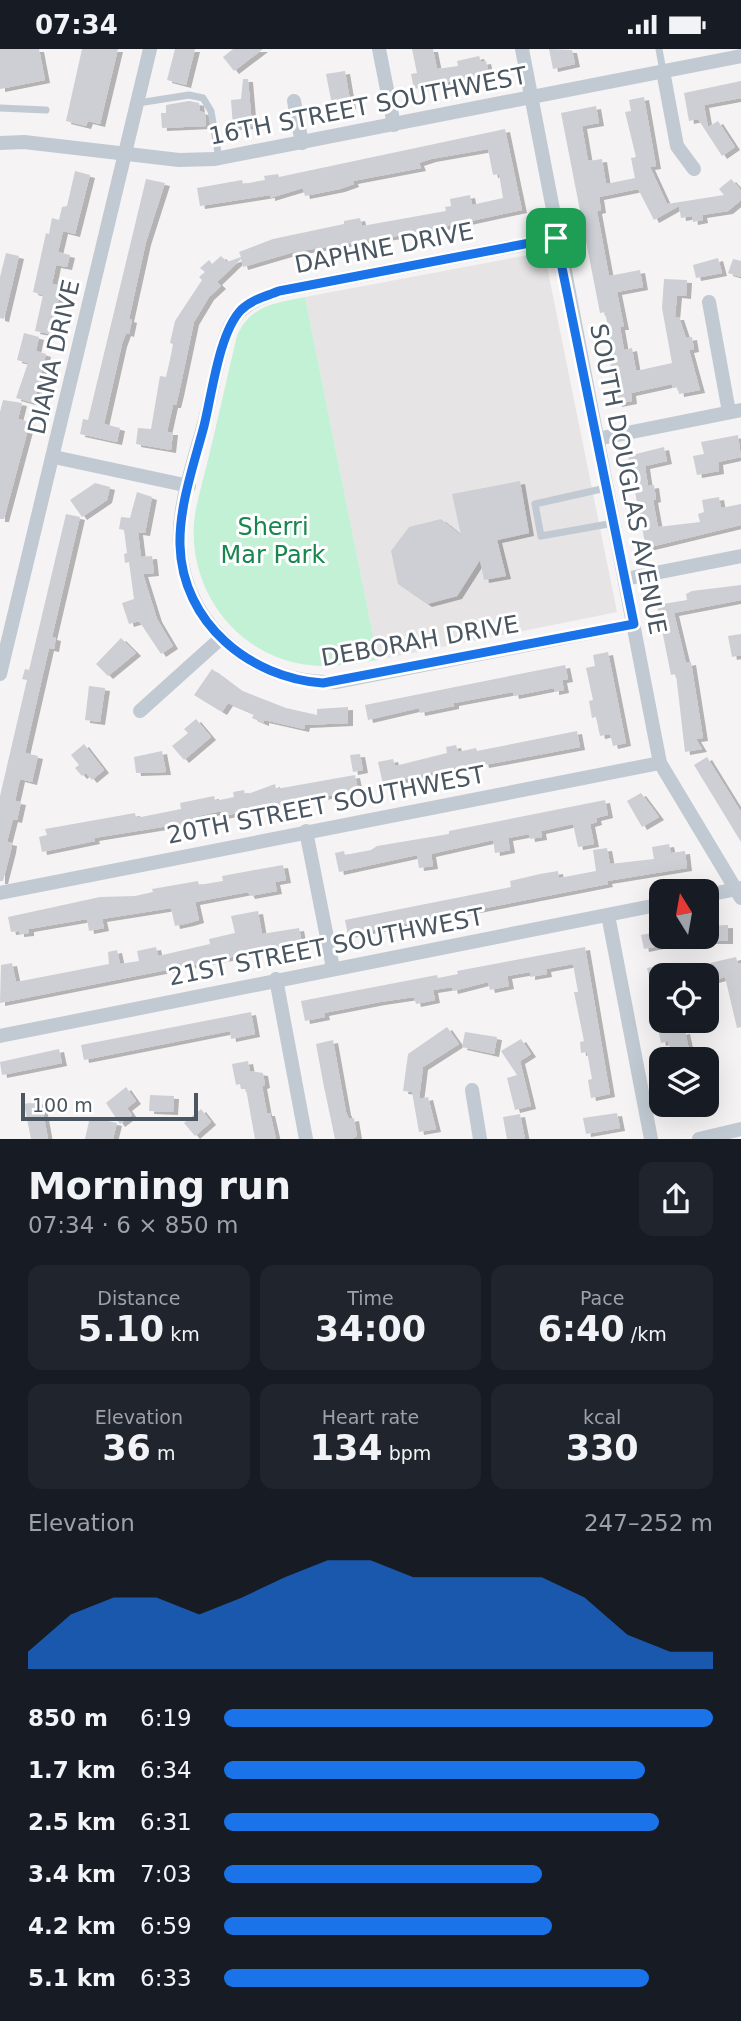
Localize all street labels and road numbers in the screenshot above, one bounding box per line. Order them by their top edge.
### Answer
street label: 16TH STREET SOUTHWEST [207,61,530,151]
street label: DAPHNE DRIVE [292,217,476,279]
street label: DIANA DRIVE [23,277,85,437]
street label: SOUTH DOUGLAS AVENUE [584,321,672,637]
street label: DEBORAH DRIVE [319,610,521,672]
street label: 20TH STREET SOUTHWEST [165,760,488,850]
street label: 21ST STREET SOUTHWEST [166,903,486,991]

